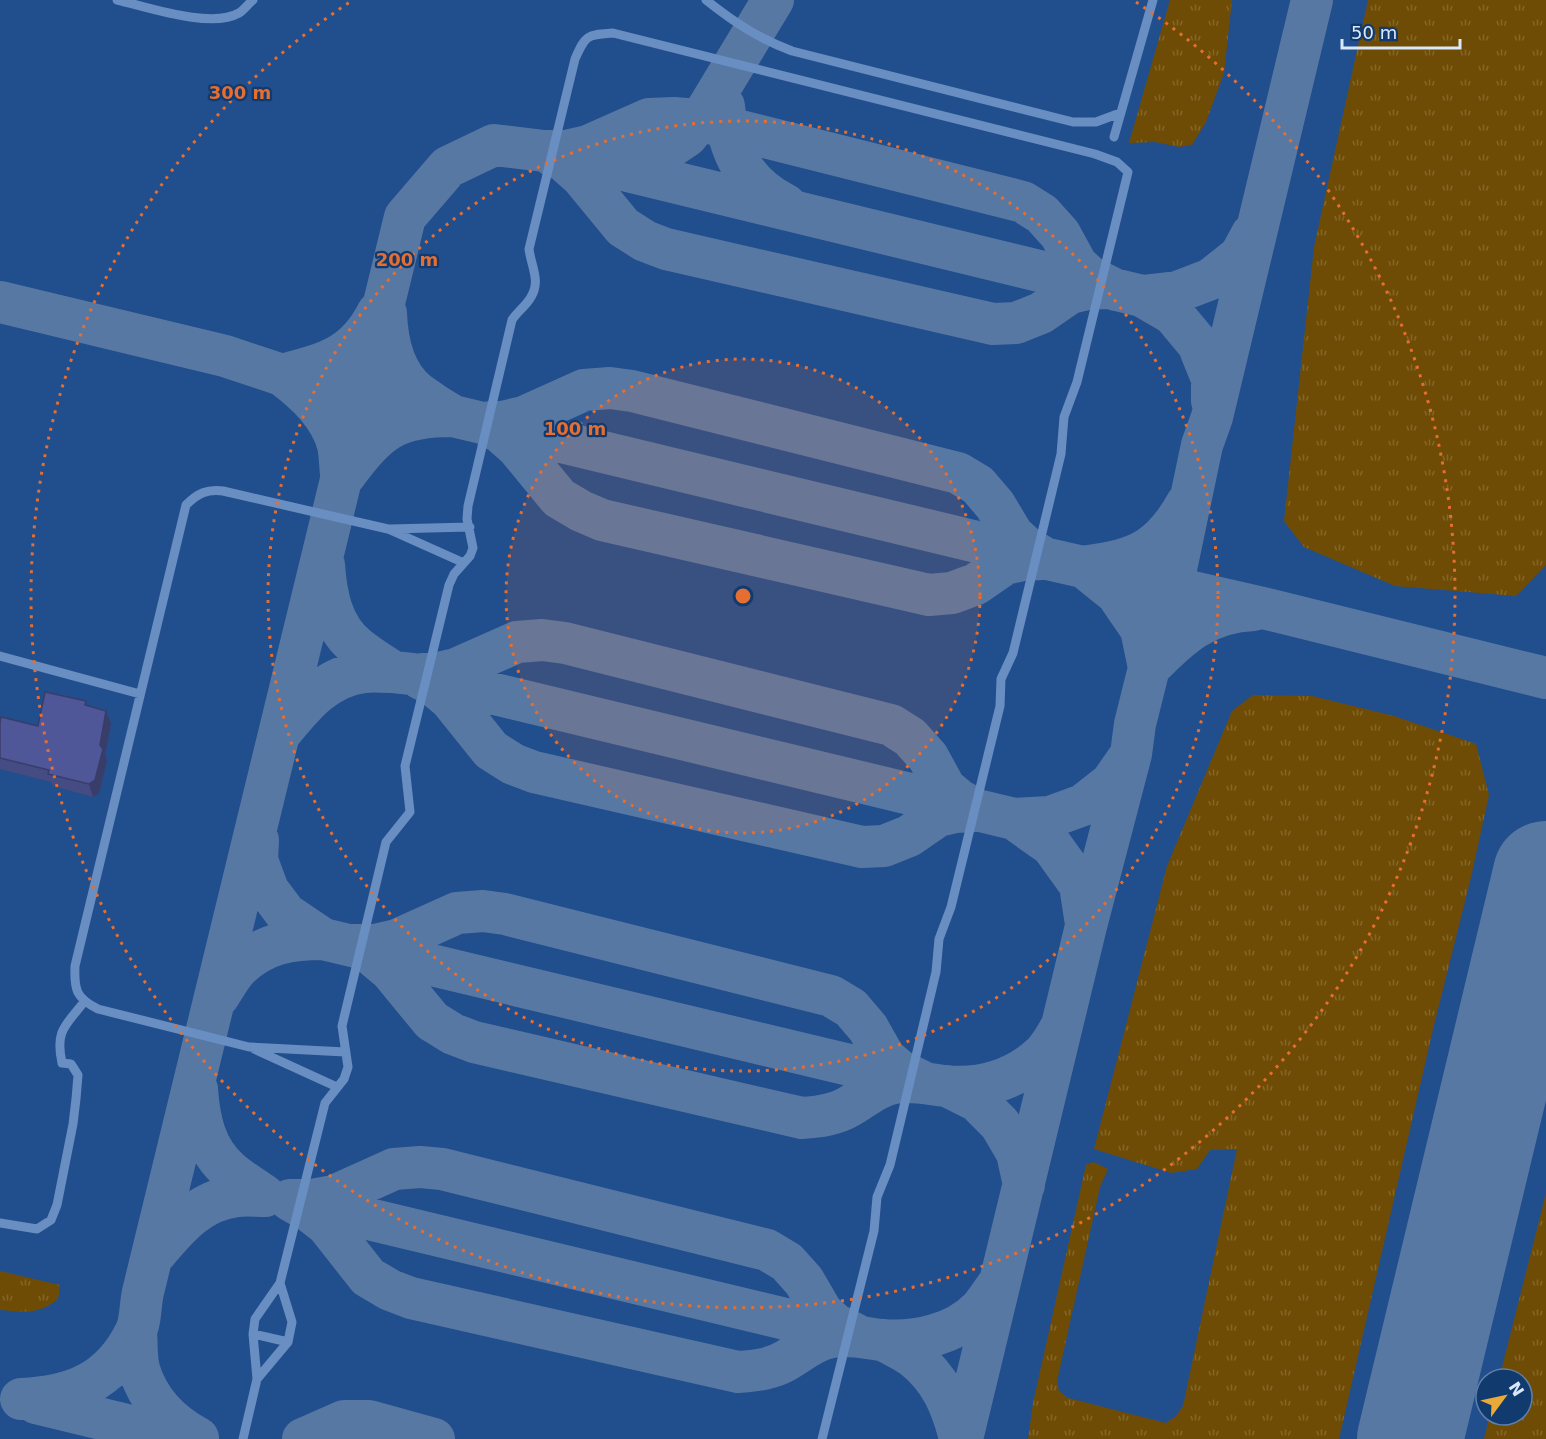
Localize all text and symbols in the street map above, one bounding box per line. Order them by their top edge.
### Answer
scale bar [1342,12,1460,50]
text: 50 m [1351,22,1397,43]
text: 300 m [209,82,271,103]
text: 200 m [376,249,438,270]
text: 100 m [544,418,606,439]
centre of rings [733,586,753,606]
north arrow [1474,1367,1534,1427]
text: N [1505,1378,1528,1400]

